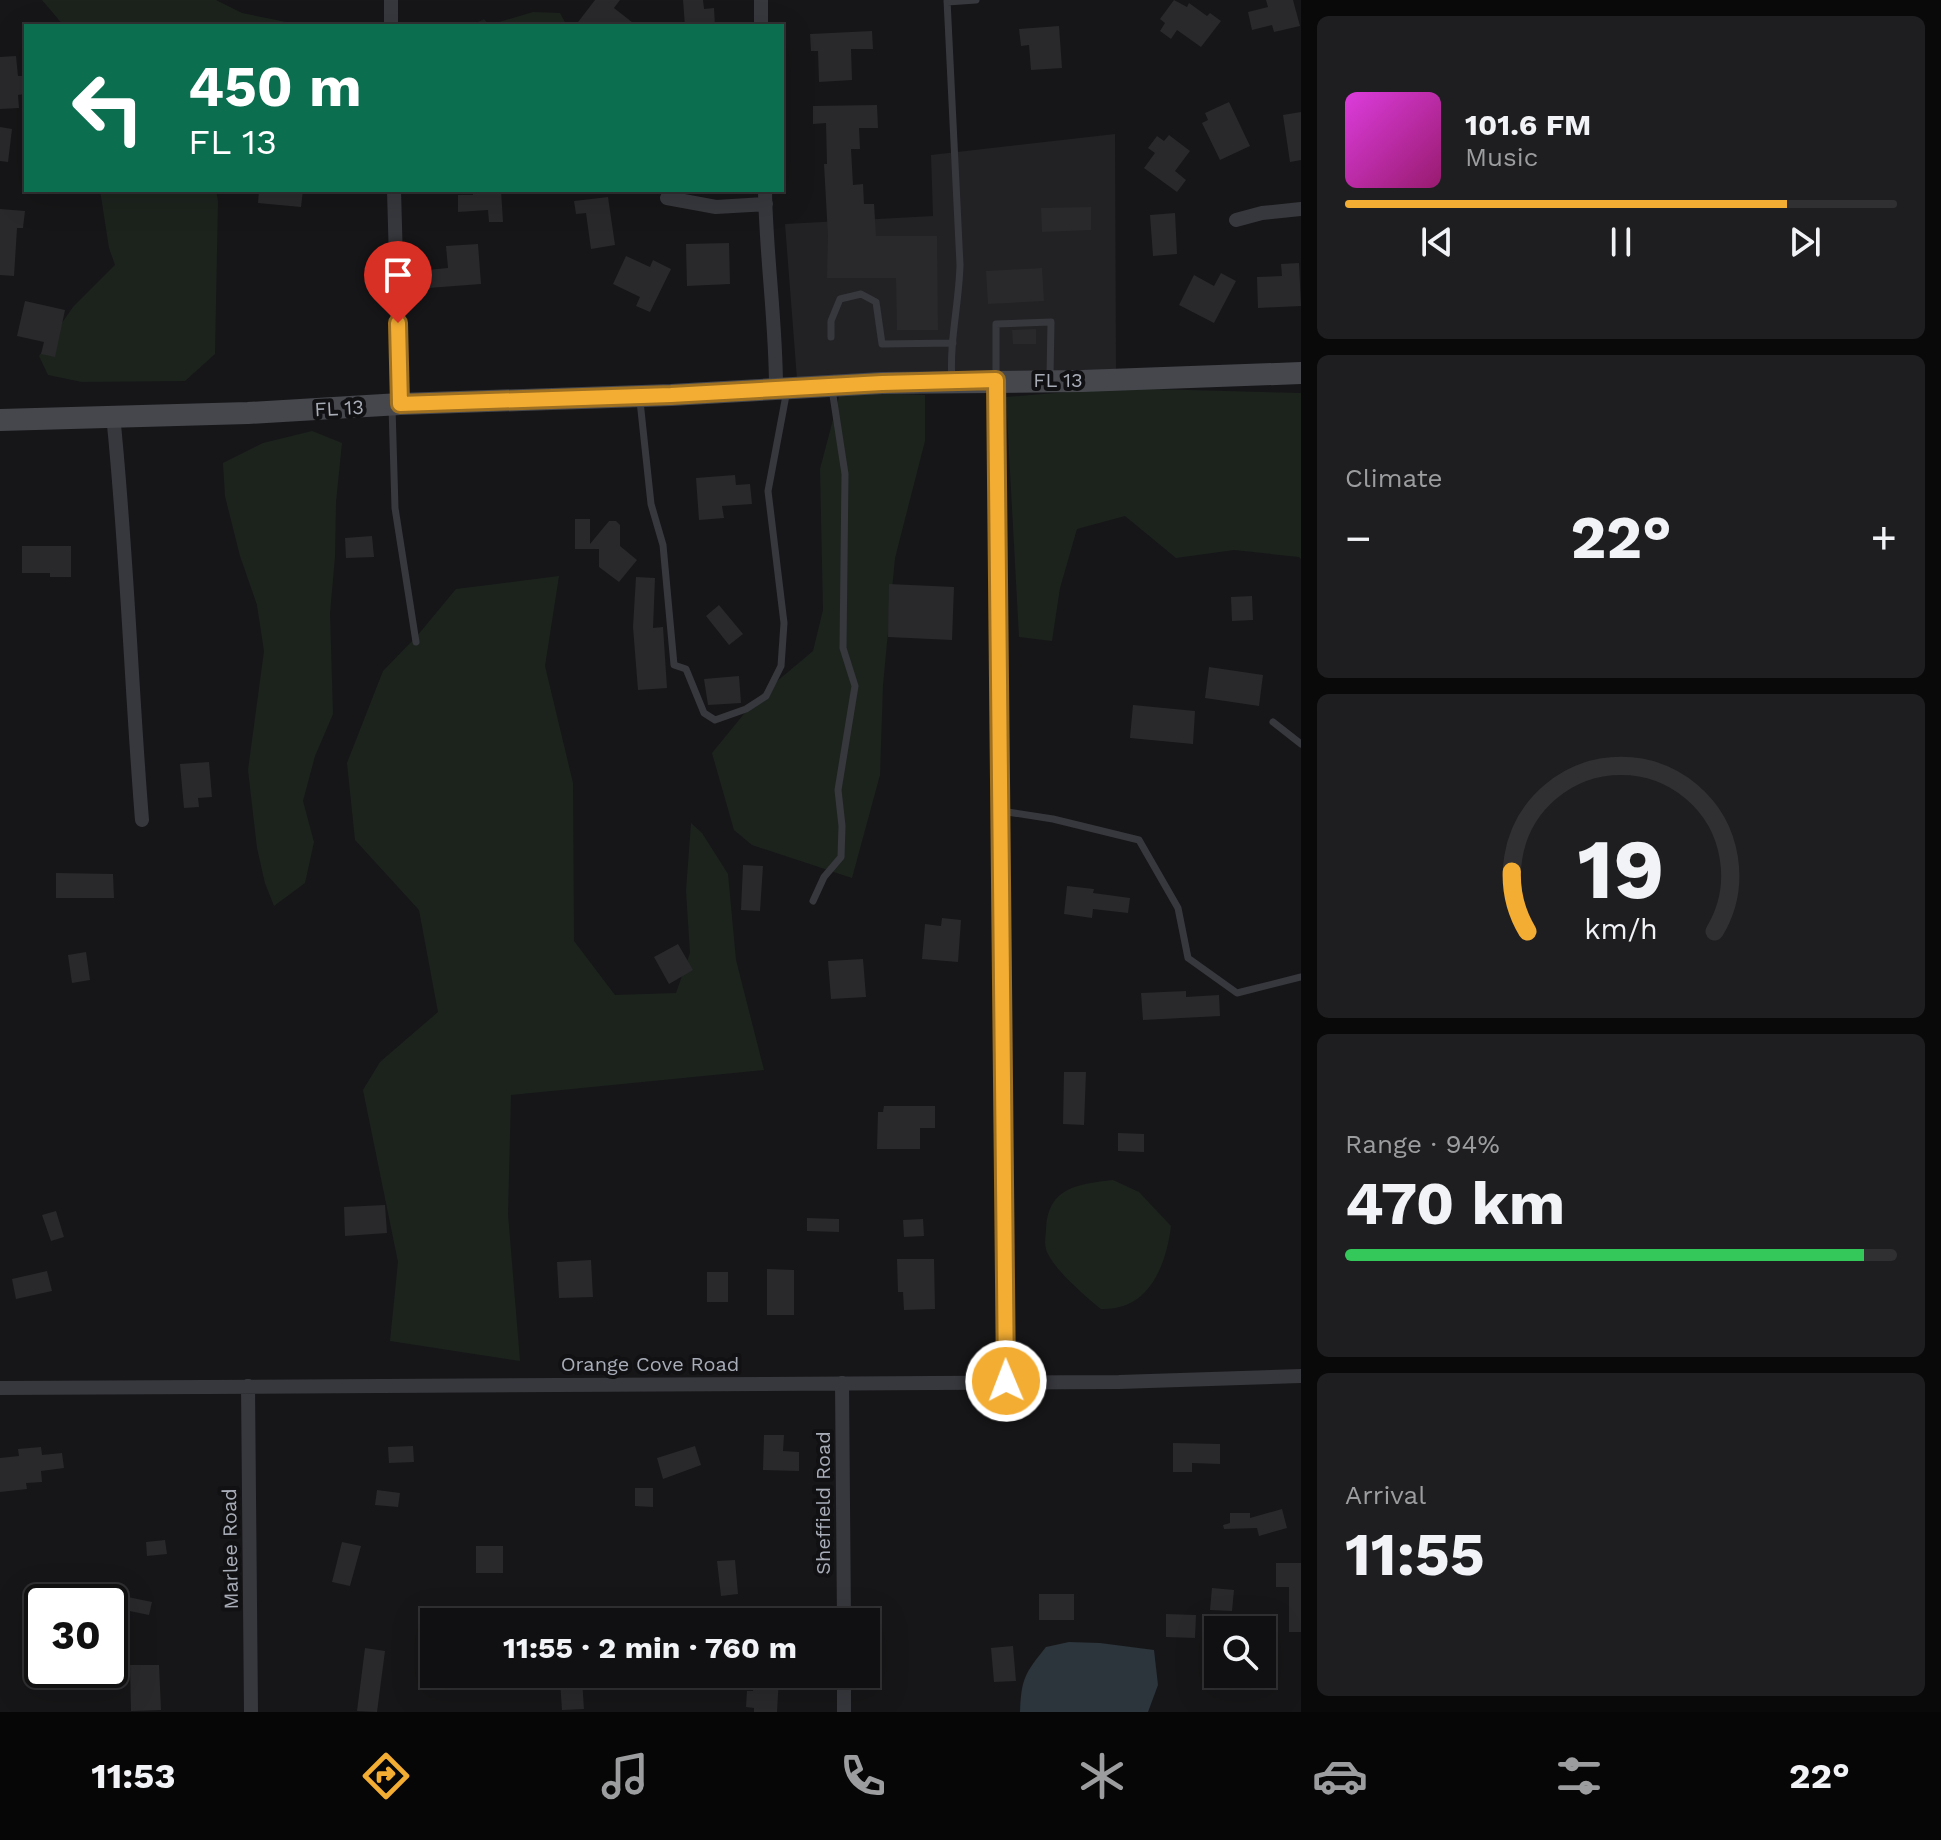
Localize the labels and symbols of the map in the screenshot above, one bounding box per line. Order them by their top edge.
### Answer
pin [364,241,432,323]
street label: FL 13 [1033,368,1083,392]
street label: FL 13 [314,395,364,421]
position arrow [964,1339,1048,1423]
street label: Orange Cove Road [561,1352,739,1376]
street label: Sheffield Road [811,1431,835,1575]
street label: Marlee Road [217,1488,243,1610]
speed limit sign: 30 [24,1584,128,1688]

